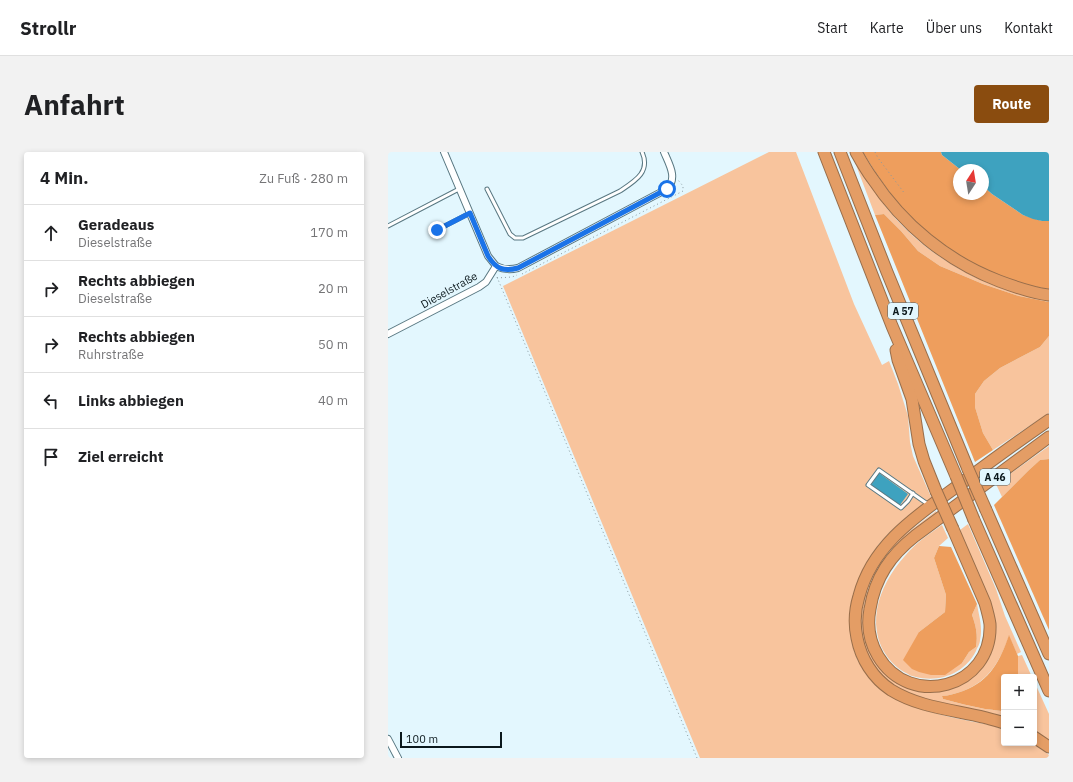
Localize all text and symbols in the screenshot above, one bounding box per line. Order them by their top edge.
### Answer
text: Strollr [20,16,76,40]
text: Start [817,19,848,37]
text: Karte [870,19,904,37]
text: Über uns [926,19,982,37]
text: Kontakt [1004,19,1053,37]
button: Route [974,85,1049,123]
text: Anfahrt [24,86,125,123]
north arrow [953,164,989,200]
text: 4 Min. [40,167,88,189]
text: Zu Fuß · 280 m [259,170,348,187]
route start [658,180,676,198]
text: Geradeaus [78,215,154,234]
route end [428,221,446,239]
icon: ahead [40,222,62,244]
text: 170 m [310,224,348,241]
text: Dieselstraße [78,234,152,251]
street label: Dieselstraße [418,269,480,311]
text: Rechts abbiegen [78,271,195,290]
icon: right [40,278,62,300]
text: 20 m [318,280,348,297]
text: Dieselstraße [78,290,152,307]
road number: A 57 [888,303,918,319]
text: Rechts abbiegen [78,327,195,346]
icon: right [40,334,62,356]
text: 50 m [318,336,348,353]
text: Ruhrstraße [78,346,144,363]
icon: left [40,390,62,412]
text: Links abbiegen [78,391,184,410]
text: 40 m [318,392,348,409]
icon: arrive [40,446,62,468]
text: Ziel erreicht [78,447,164,466]
road number: A 46 [980,469,1010,485]
map controls [1001,674,1037,746]
button: + [1001,674,1037,710]
button: − [1001,710,1037,746]
scale bar [400,730,502,749]
text: 100 m [406,732,438,746]

